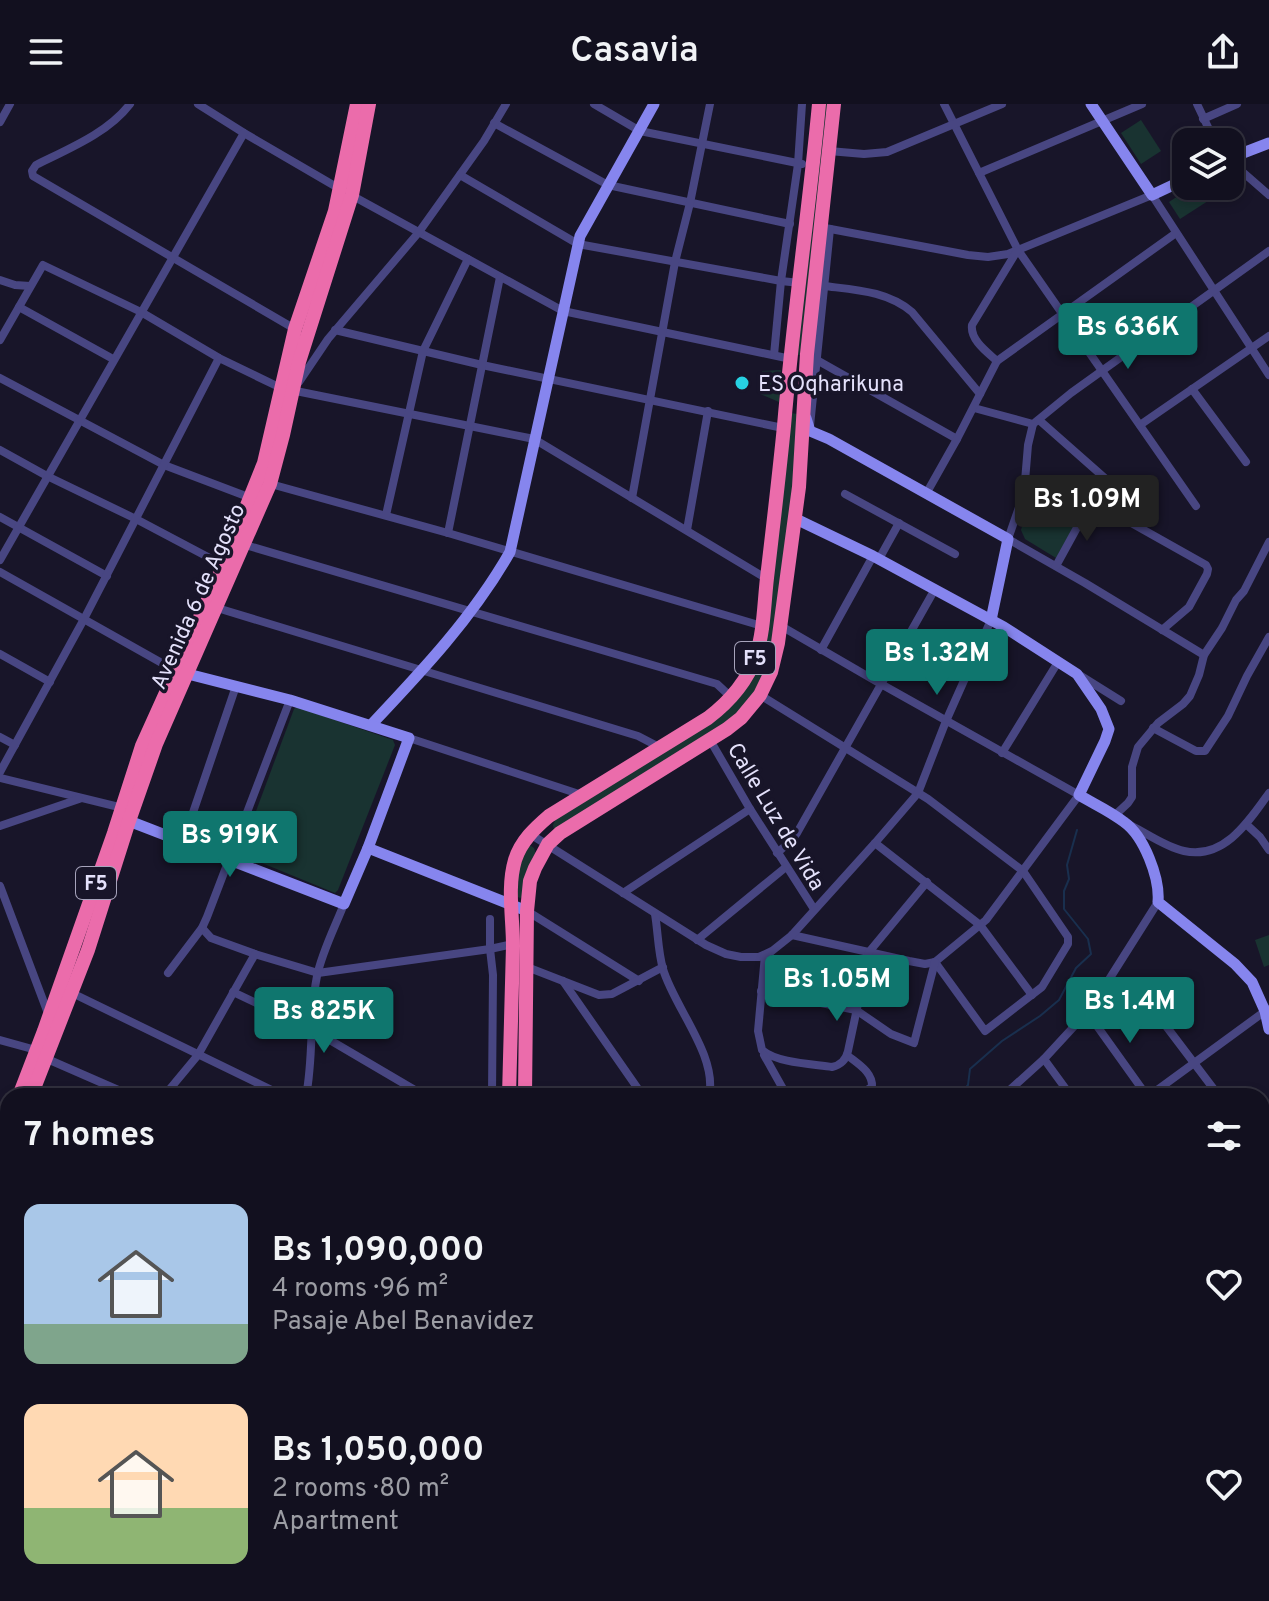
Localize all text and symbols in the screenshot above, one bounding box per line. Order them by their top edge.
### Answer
text: Casavia [570,29,699,75]
icon: menu [24,30,68,74]
icon: share [1201,30,1245,74]
map controls [1172,128,1244,200]
button: layers [1172,128,1244,200]
pin: Bs 636K [1054,303,1202,371]
text: Bs 636K [1076,312,1180,345]
place label: ES Oqharikuna [758,372,904,399]
marker: ES Oqharikuna [733,374,751,392]
pin: Bs 1.09M [1004,475,1170,543]
text: Bs 1.09M [1033,484,1141,517]
street label: Avenida 6 de Agosto [146,500,252,694]
pin: Bs 1.32M [854,629,1020,697]
text: Bs 1.32M [884,638,990,671]
road number: F5 [735,642,775,674]
street label: Calle Luz de Vida [720,738,830,896]
pin: Bs 919K [156,811,304,879]
text: Bs 919K [181,820,279,853]
road number: F5 [76,867,116,899]
pin: Bs 1.05M [754,955,920,1023]
text: Bs 1.05M [783,964,891,997]
pin: Bs 1.4M [1056,977,1204,1045]
text: Bs 1.4M [1084,986,1176,1019]
pin: Bs 825K [250,987,398,1055]
text: Bs 825K [272,996,376,1029]
icon: filters [1202,1114,1246,1158]
text: 7 homes [24,1115,155,1158]
text: Bs 1,090,000 [272,1230,485,1273]
icon: home [88,1236,184,1332]
icon: heart [1202,1262,1246,1306]
text: 4 rooms · 96 m² [272,1273,448,1306]
text: Pasaje Abel Benavidez [272,1306,535,1339]
text: Bs 1,050,000 [272,1430,484,1473]
icon: home [88,1436,184,1532]
icon: heart [1202,1462,1246,1506]
text: 2 rooms · 80 m² [272,1473,449,1506]
text: Apartment [272,1506,399,1539]

